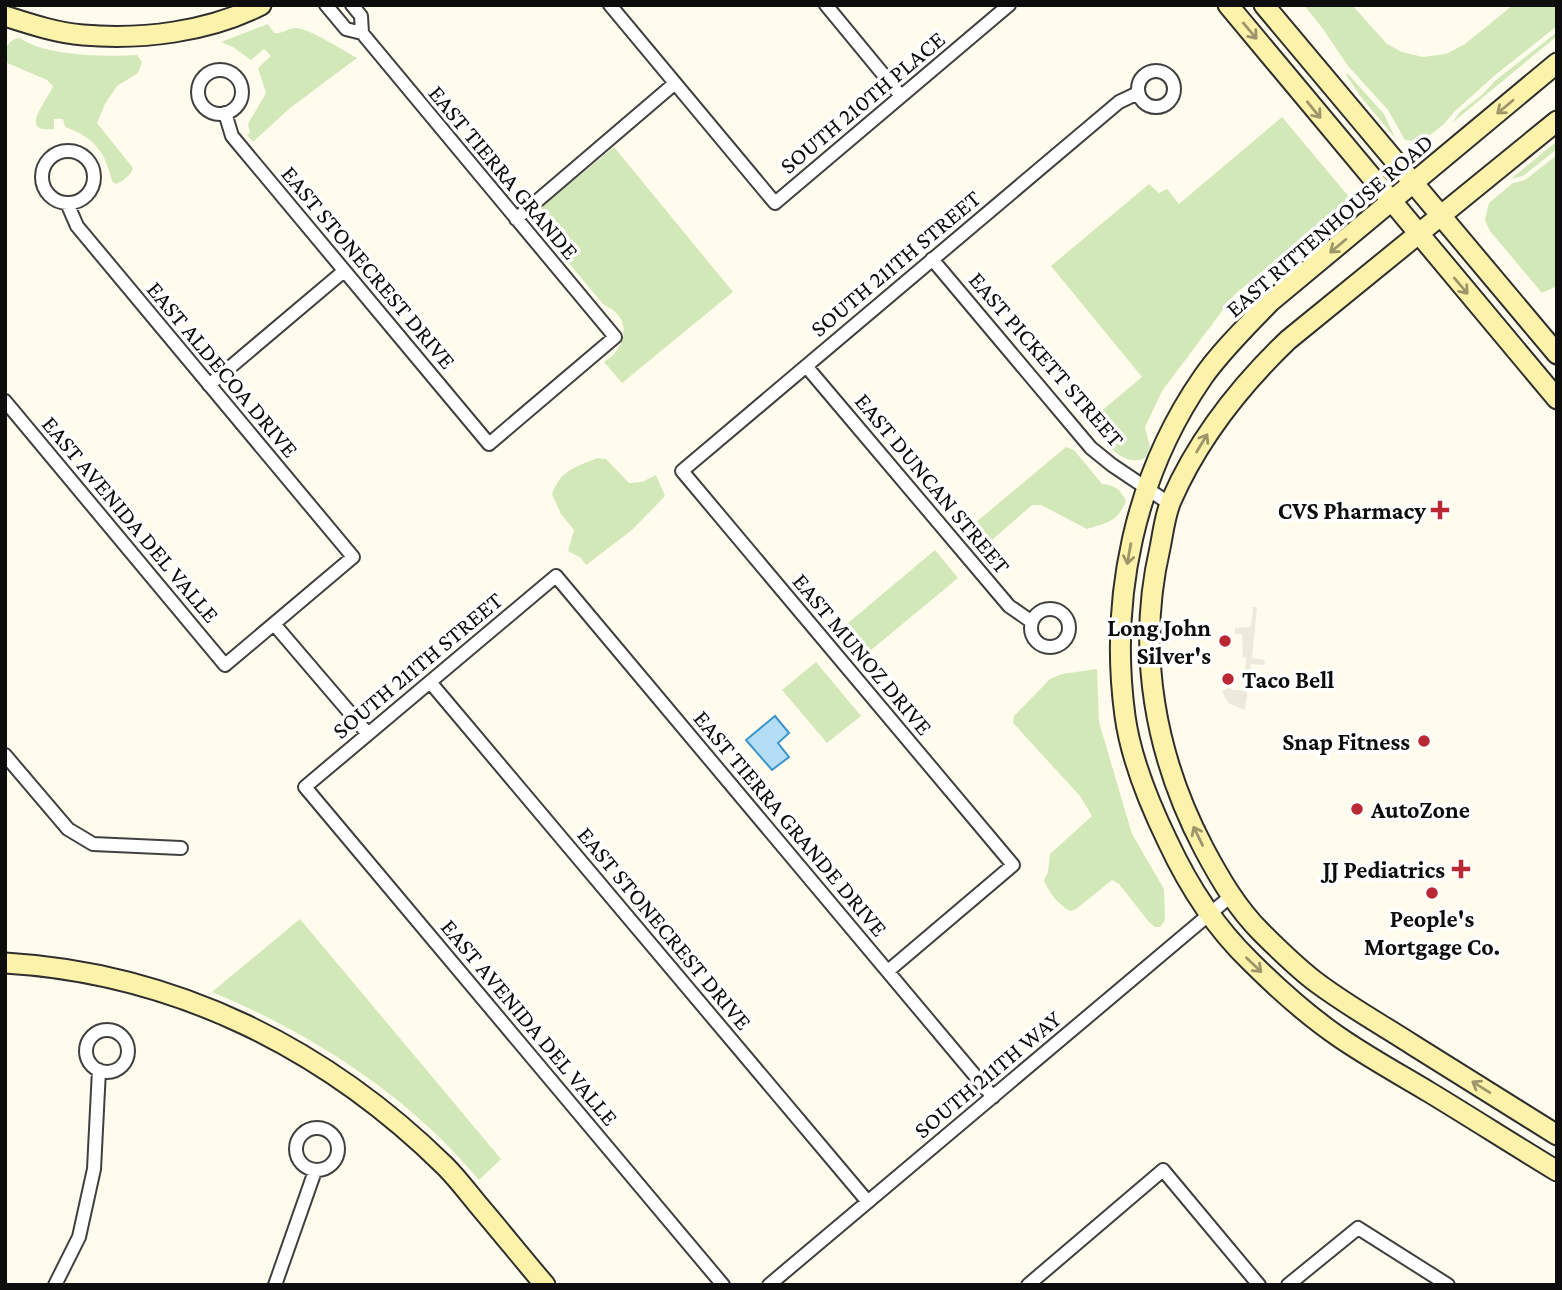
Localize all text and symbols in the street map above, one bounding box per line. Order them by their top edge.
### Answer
one-way arrow [1242,22,1258,40]
street label: SOUTH 210TH PLACE [774,25,950,179]
street label: EAST TIERRA GRANDE [423,79,585,265]
one-way arrow [1496,99,1514,115]
one-way arrow [1307,100,1322,118]
street label: EAST RITTENHOUSE ROAD [1220,128,1438,322]
street label: EAST STONECREST DRIVE [276,160,462,374]
street label: SOUTH 211TH STREET [805,184,985,342]
one-way arrow [1330,238,1348,254]
street label: EAST PICKETT STREET [964,266,1130,452]
street label: EAST ALDECOA DRIVE [142,276,304,462]
one-way arrow [1453,277,1469,295]
street label: EAST DUNCAN STREET [850,387,1016,579]
street label: EAST AVENIDA DEL VALLE [37,410,225,628]
one-way arrow [1195,434,1209,454]
place label: CVS Pharmacy [1278,497,1426,524]
marker: CVS Pharmacy [1432,502,1448,518]
one-way arrow [1121,542,1135,565]
street label: EAST MUNOZ DRIVE [788,568,938,740]
street label: SOUTH 211TH STREET [327,586,507,744]
place label: Long John Silver's [1107,614,1211,669]
marker: Long John Silver's [1217,633,1233,649]
place label: Taco Bell [1242,666,1334,693]
marker: Taco Bell [1220,671,1236,687]
street label: EAST TIERRA GRANDE DRIVE [689,705,893,941]
place label: Snap Fitness [1282,728,1410,755]
marker: Snap Fitness [1416,733,1432,749]
place label: AutoZone [1370,796,1470,823]
marker: AutoZone [1349,801,1365,817]
street label: EAST STONECREST DRIVE [572,821,758,1035]
one-way arrow [1190,826,1204,847]
place label: JJ Pediatrics [1320,856,1445,883]
marker: JJ Pediatrics [1451,859,1471,879]
marker: People's Mortgage Co. [1424,885,1440,901]
place label: People's Mortgage Co. [1364,905,1500,960]
street label: EAST AVENIDA DEL VALLE [436,913,624,1131]
one-way arrow [1245,956,1262,973]
street label: SOUTH 211TH WAY [908,1005,1066,1143]
one-way arrow [1472,1080,1491,1095]

